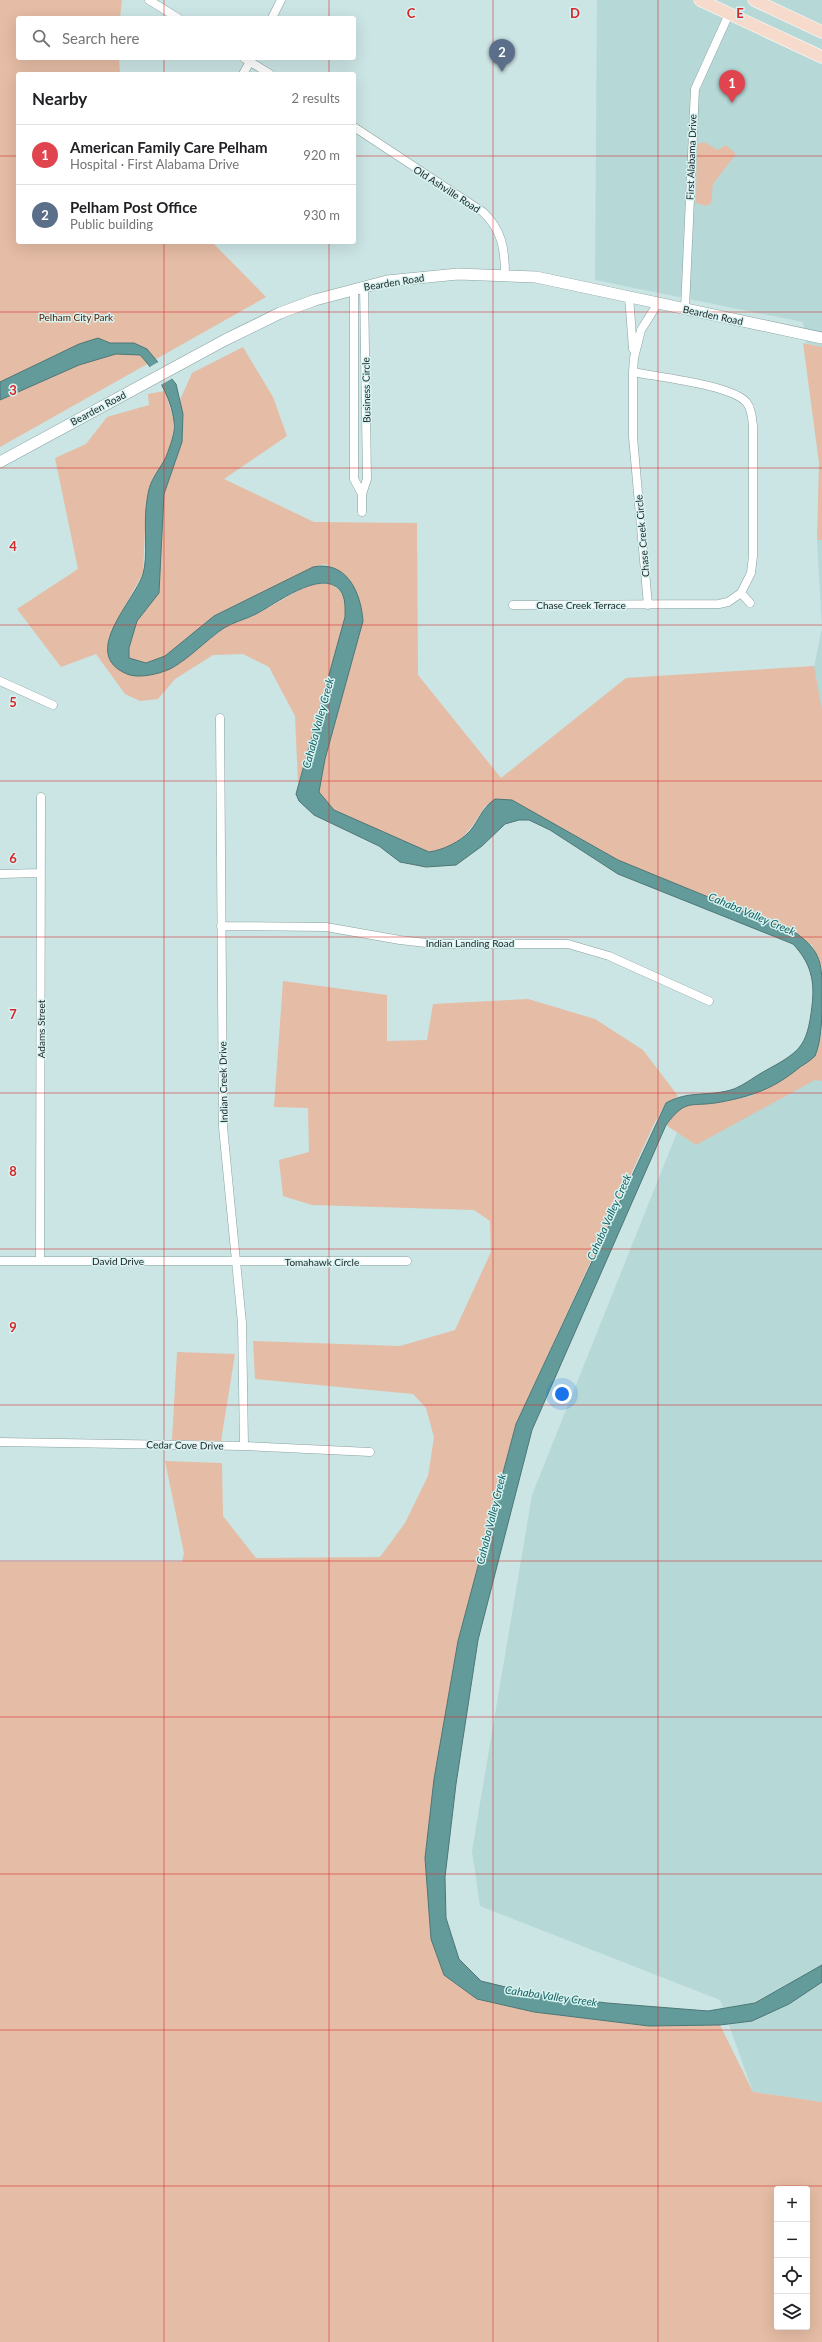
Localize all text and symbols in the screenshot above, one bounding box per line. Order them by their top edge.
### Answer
text: C [407,5,416,21]
text: D [570,5,580,21]
text: E [736,5,744,21]
search box [16,16,356,60]
icon: search [30,27,52,49]
text: Search here [62,29,139,47]
pin: 2 [489,39,515,72]
pin: 1 [719,70,745,103]
text: Nearby [32,88,87,109]
text: 2 results [292,90,340,106]
street label: First Alabama Drive [684,114,698,200]
text: American Family Care Pelham [70,138,268,156]
text: 1 [41,147,49,163]
text: 920 m [303,147,340,163]
text: Hospital · First Alabama Drive [70,156,239,172]
street label: Old Ashville Road [411,163,483,215]
text: Pelham Post Office [70,198,197,216]
text: 2 [41,207,49,223]
text: 930 m [303,207,340,223]
text: Public building [70,216,153,232]
street label: Bearden Road [363,271,425,293]
street label: Bearden Road [682,303,744,327]
park label: Pelham City Park [39,311,114,323]
street label: Business Circle [359,357,373,423]
text: 3 [9,382,17,398]
street label: Bearden Road [68,388,128,428]
street label: Chase Creek Circle [632,494,652,578]
text: 4 [9,538,17,554]
street label: Chase Creek Terrace [536,599,626,611]
water label: Cahaba Valley Creek [299,675,336,769]
text: 5 [9,694,17,710]
text: 6 [9,850,17,866]
water label: Cahaba Valley Creek [707,889,798,938]
street label: Indian Landing Road [426,937,514,949]
street label: Adams Street [35,999,47,1058]
text: 7 [9,1006,17,1022]
street label: Indian Creek Drive [216,1041,230,1123]
text: 8 [9,1163,17,1179]
water label: Cahaba Valley Creek [584,1171,634,1262]
street label: David Drive [92,1255,144,1267]
street label: Tomahawk Circle [285,1256,359,1268]
text: 9 [9,1319,17,1335]
your location [552,1384,572,1404]
street label: Cedar Cove Drive [146,1438,224,1452]
water label: Cahaba Valley Creek [473,1471,508,1566]
water label: Cahaba Valley Creek [504,1983,599,2009]
map controls [774,2186,810,2330]
button: + [774,2186,810,2222]
button: − [774,2222,810,2258]
button: locate [774,2258,810,2294]
button: layers [774,2294,810,2330]

